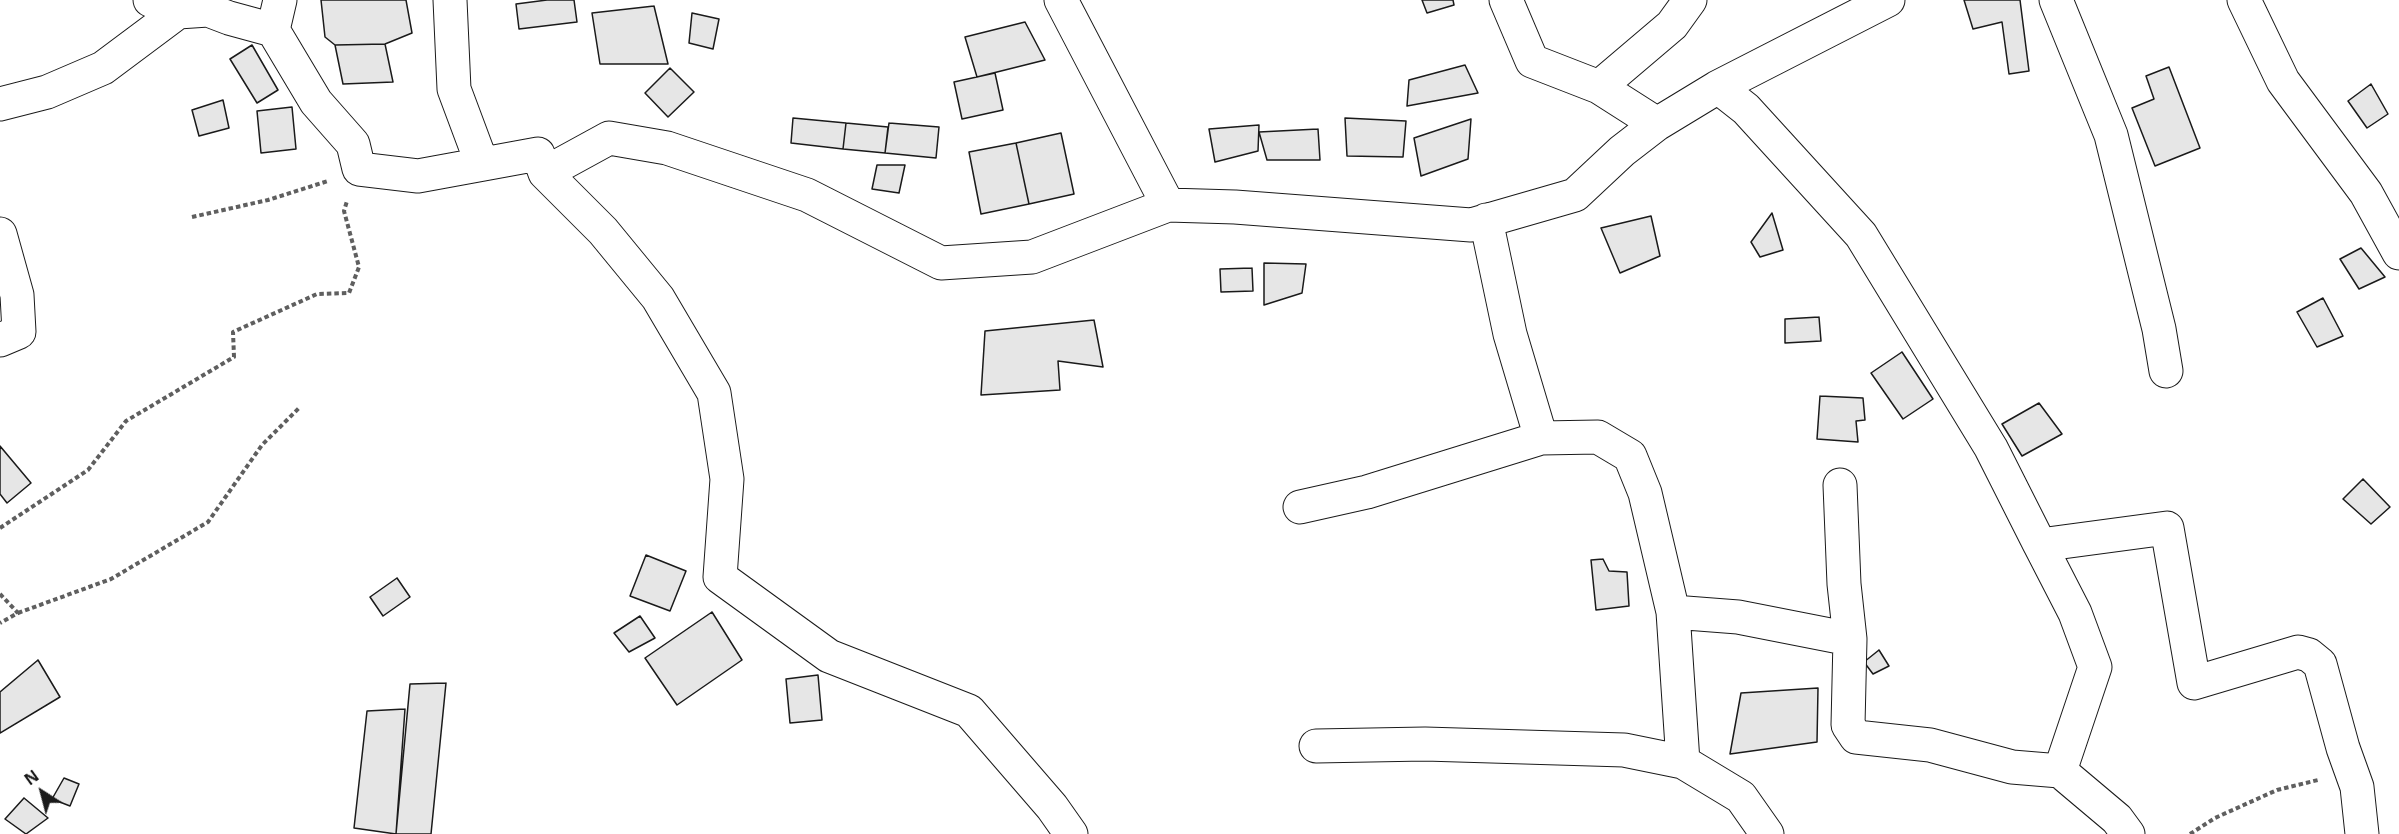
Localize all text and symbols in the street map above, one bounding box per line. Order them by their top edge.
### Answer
north arrow [12,762,72,822]
text: N [20,765,43,790]

